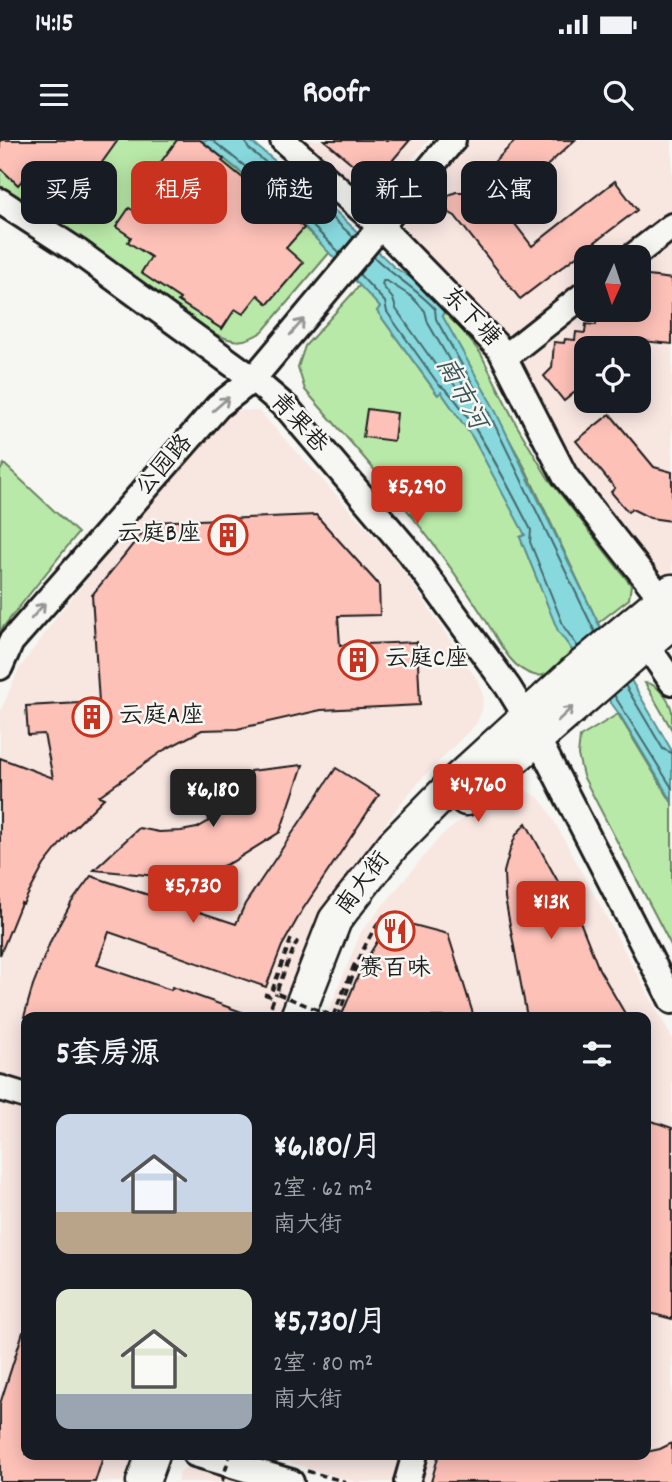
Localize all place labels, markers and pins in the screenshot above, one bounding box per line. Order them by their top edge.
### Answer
pin: ¥5,290 [360,466,474,526]
building icon: 云庭B座 [207,514,249,556]
place label: 云庭B座 [118,518,201,552]
building icon: 云庭C座 [337,639,379,681]
place label: 云庭C座 [385,643,469,677]
building icon: 云庭A座 [71,696,113,738]
place label: 云庭A座 [119,700,204,734]
pin: ¥4,760 [421,764,535,824]
pin: ¥6,180 [156,770,270,829]
pin: ¥5,730 [136,866,250,925]
pin: ¥13K [510,882,592,941]
restaurant icon: 赛百味 [374,910,416,952]
place label: 赛百味 [359,953,431,987]

